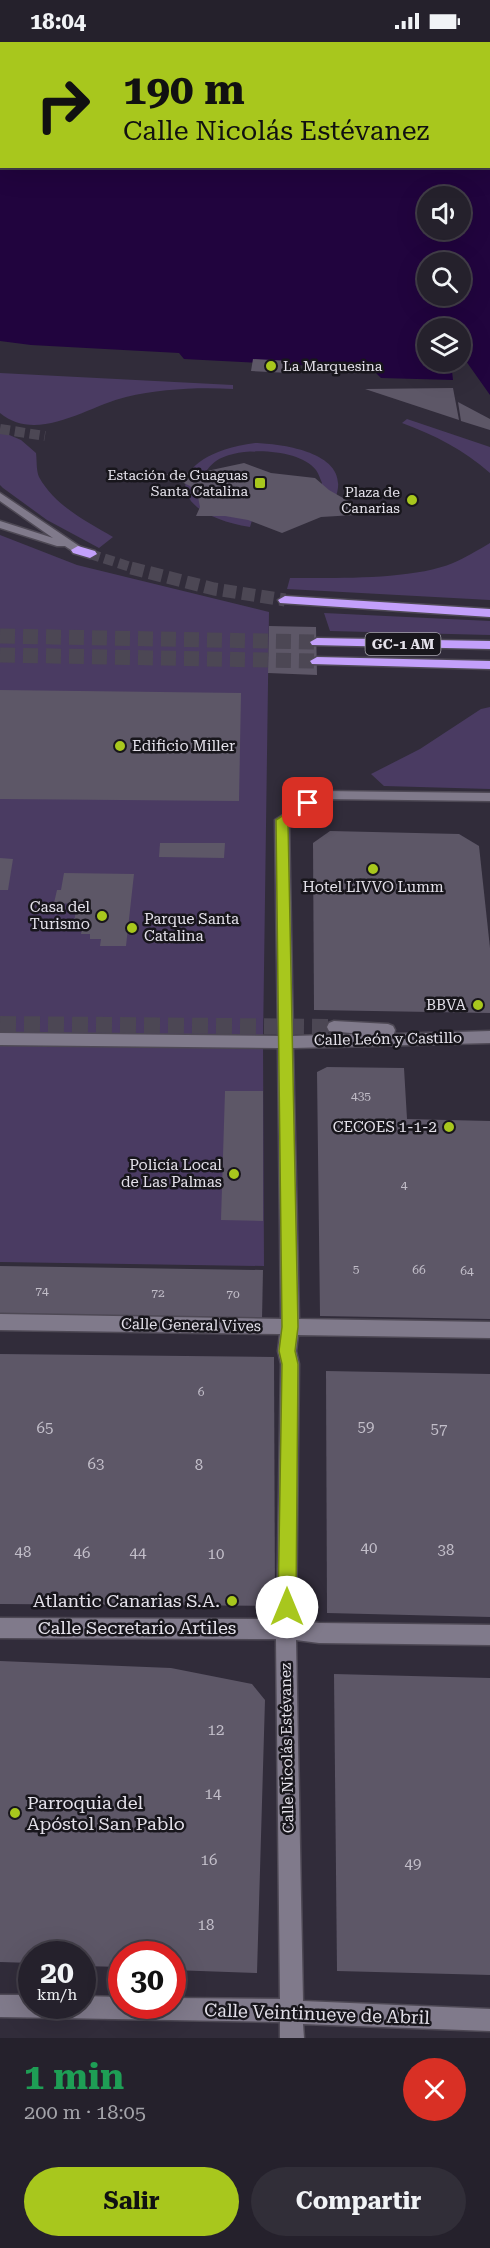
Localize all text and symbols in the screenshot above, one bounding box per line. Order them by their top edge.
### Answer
text: 18:04 [30,9,86,34]
text: 190 m [123,65,245,114]
icon: right [24,66,102,144]
text: Calle Nicolás Estévanez [123,115,429,147]
map controls [417,186,471,372]
button: sound [417,186,471,240]
button: search [417,252,471,306]
button: layers [417,318,471,372]
place label: La Marquesina [283,358,383,374]
marker: La Marquesina [264,359,278,373]
place label: Estación de Guaguas Santa Catalina [107,467,248,499]
marker: Estación de Guaguas Santa Catalina [253,476,267,490]
place label: Plaza de Canarias [341,484,400,516]
marker: Plaza de Canarias [405,493,419,507]
road number: GC-1 AM [366,633,440,655]
place label: Edificio Miller [132,737,235,755]
marker: Edificio Miller [113,739,127,753]
pin [282,777,333,828]
icon: arrive [291,786,324,819]
marker: Hotel LIVVO Lumm [366,862,380,876]
place label: Hotel LIVVO Lumm [302,878,444,896]
place label: Casa del Turismo [30,898,90,933]
marker: Casa del Turismo [95,909,109,923]
place label: Parque Santa Catalina [144,910,239,945]
marker: Parque Santa Catalina [125,921,139,935]
place label: BBVA [426,996,467,1014]
marker: BBVA [471,998,485,1012]
street label: Calle León y Castillo [314,1029,462,1049]
house number: 435 [351,1089,371,1103]
place label: CECOES 1-1-2 [333,1118,437,1136]
marker: CECOES 1-1-2 [442,1120,456,1134]
place label: Policía Local de Las Palmas [121,1156,222,1191]
marker: Policía Local de Las Palmas [227,1167,241,1181]
house number: 4 [401,1178,408,1192]
house number: 5 [353,1262,360,1276]
house number: 66 [412,1263,426,1277]
house number: 64 [460,1264,474,1278]
house number: 74 [35,1284,49,1298]
house number: 72 [151,1286,165,1300]
house number: 70 [226,1287,240,1301]
street label: Calle General Vives [121,1315,261,1335]
house number: 6 [198,1385,205,1399]
house number: 59 [358,1418,374,1436]
house number: 65 [37,1419,53,1437]
house number: 57 [431,1420,447,1438]
house number: 63 [88,1455,104,1473]
house number: 8 [195,1456,203,1474]
house number: 40 [361,1539,377,1557]
house number: 38 [438,1541,454,1559]
house number: 48 [15,1543,31,1561]
house number: 46 [74,1544,90,1562]
house number: 44 [130,1544,147,1562]
house number: 10 [208,1545,224,1563]
position arrow [255,1575,319,1639]
place label: Atlantic Canarias S.A. [33,1590,220,1611]
marker: Atlantic Canarias S.A. [225,1594,239,1608]
street label: Calle Secretario Artiles [38,1617,236,1638]
street label: Calle Nicolás Estévanez [277,1663,297,1833]
house number: 12 [208,1721,224,1739]
house number: 14 [205,1785,222,1803]
place label: Parroquia del Apóstol San Pablo [27,1792,185,1834]
marker: Parroquia del Apóstol San Pablo [8,1806,22,1820]
house number: 16 [201,1851,217,1869]
house number: 49 [405,1855,421,1873]
house number: 18 [198,1916,214,1934]
speed limit sign: 30 [108,1941,186,2019]
text: 20 [40,1955,74,1990]
text: km/h [37,1986,77,2004]
street label: Calle Veintinueve de Abril [204,1999,430,2028]
text: 1 min [24,2056,124,2098]
button: close [403,2058,466,2121]
text: 200 m · 18:05 [24,2100,146,2124]
button: Salir [24,2167,239,2236]
button: Compartir [251,2167,466,2236]

